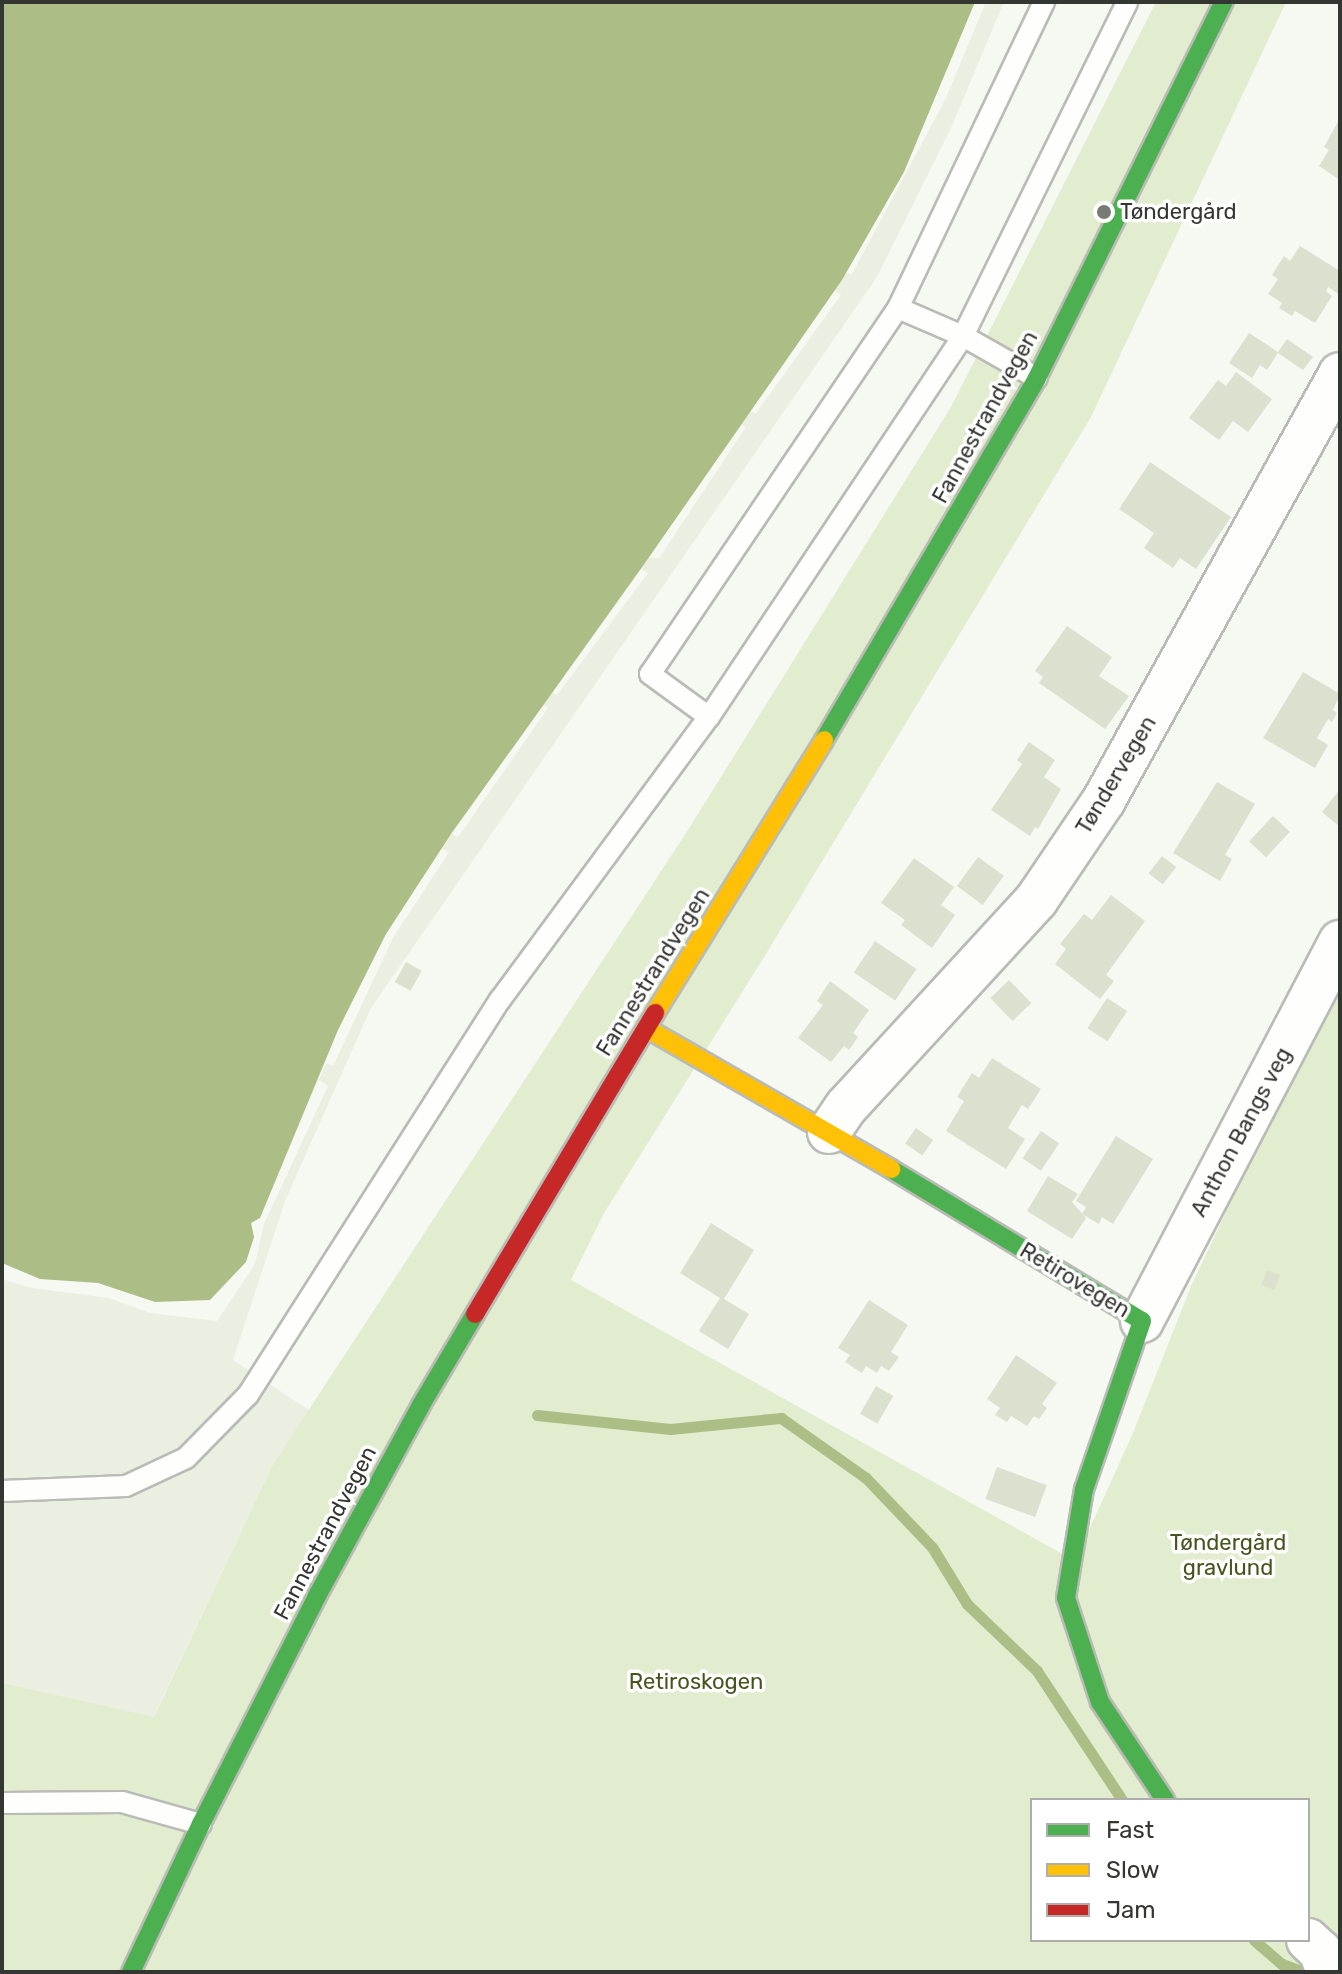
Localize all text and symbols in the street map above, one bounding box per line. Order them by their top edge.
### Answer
place label: Tøndergård [1120,199,1237,225]
marker: Tøndergård [1095,203,1113,221]
street label: Fannestrandvegen [927,326,1043,508]
street label: Tøndervegen [1070,711,1162,839]
street label: Fannestrandvegen [591,883,715,1061]
street label: Anthon Bangs veg [1185,1043,1297,1221]
street label: Retirovegen [1015,1237,1135,1323]
street label: Fannestrandvegen [268,1442,382,1624]
park label: Tøndergård gravlund [1170,1529,1286,1580]
park label: Retiroskogen [629,1669,763,1695]
legend [1030,1798,1310,1942]
text: Fast [1106,1816,1154,1844]
text: Slow [1106,1856,1159,1884]
text: Jam [1106,1896,1156,1924]

